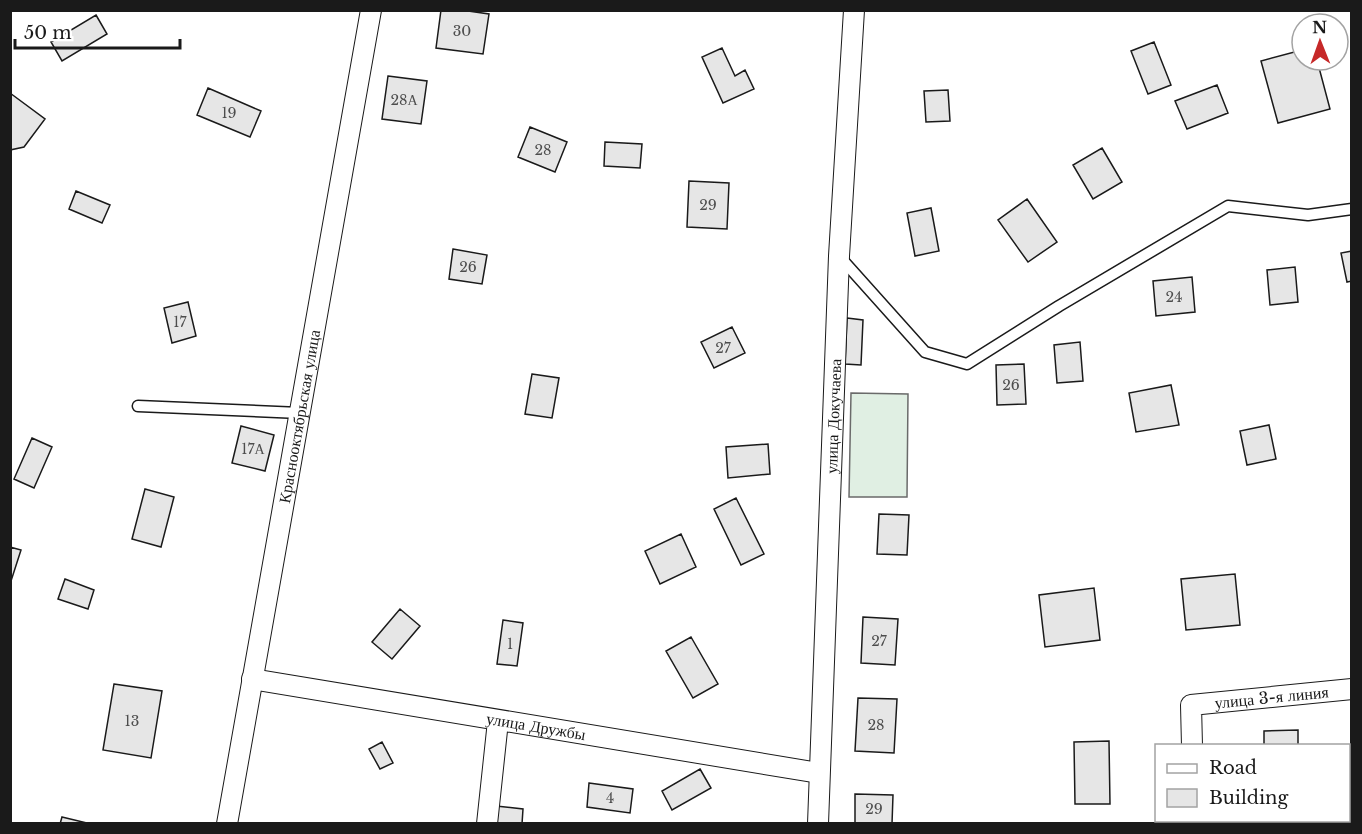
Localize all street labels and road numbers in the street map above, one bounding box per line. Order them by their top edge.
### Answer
street label: Краснооктябрьская улица [274,328,324,505]
street label: улица Докучаева [821,358,845,474]
street label: улица 3-я линия [1214,681,1330,713]
street label: улица Дружбы [485,708,588,744]

